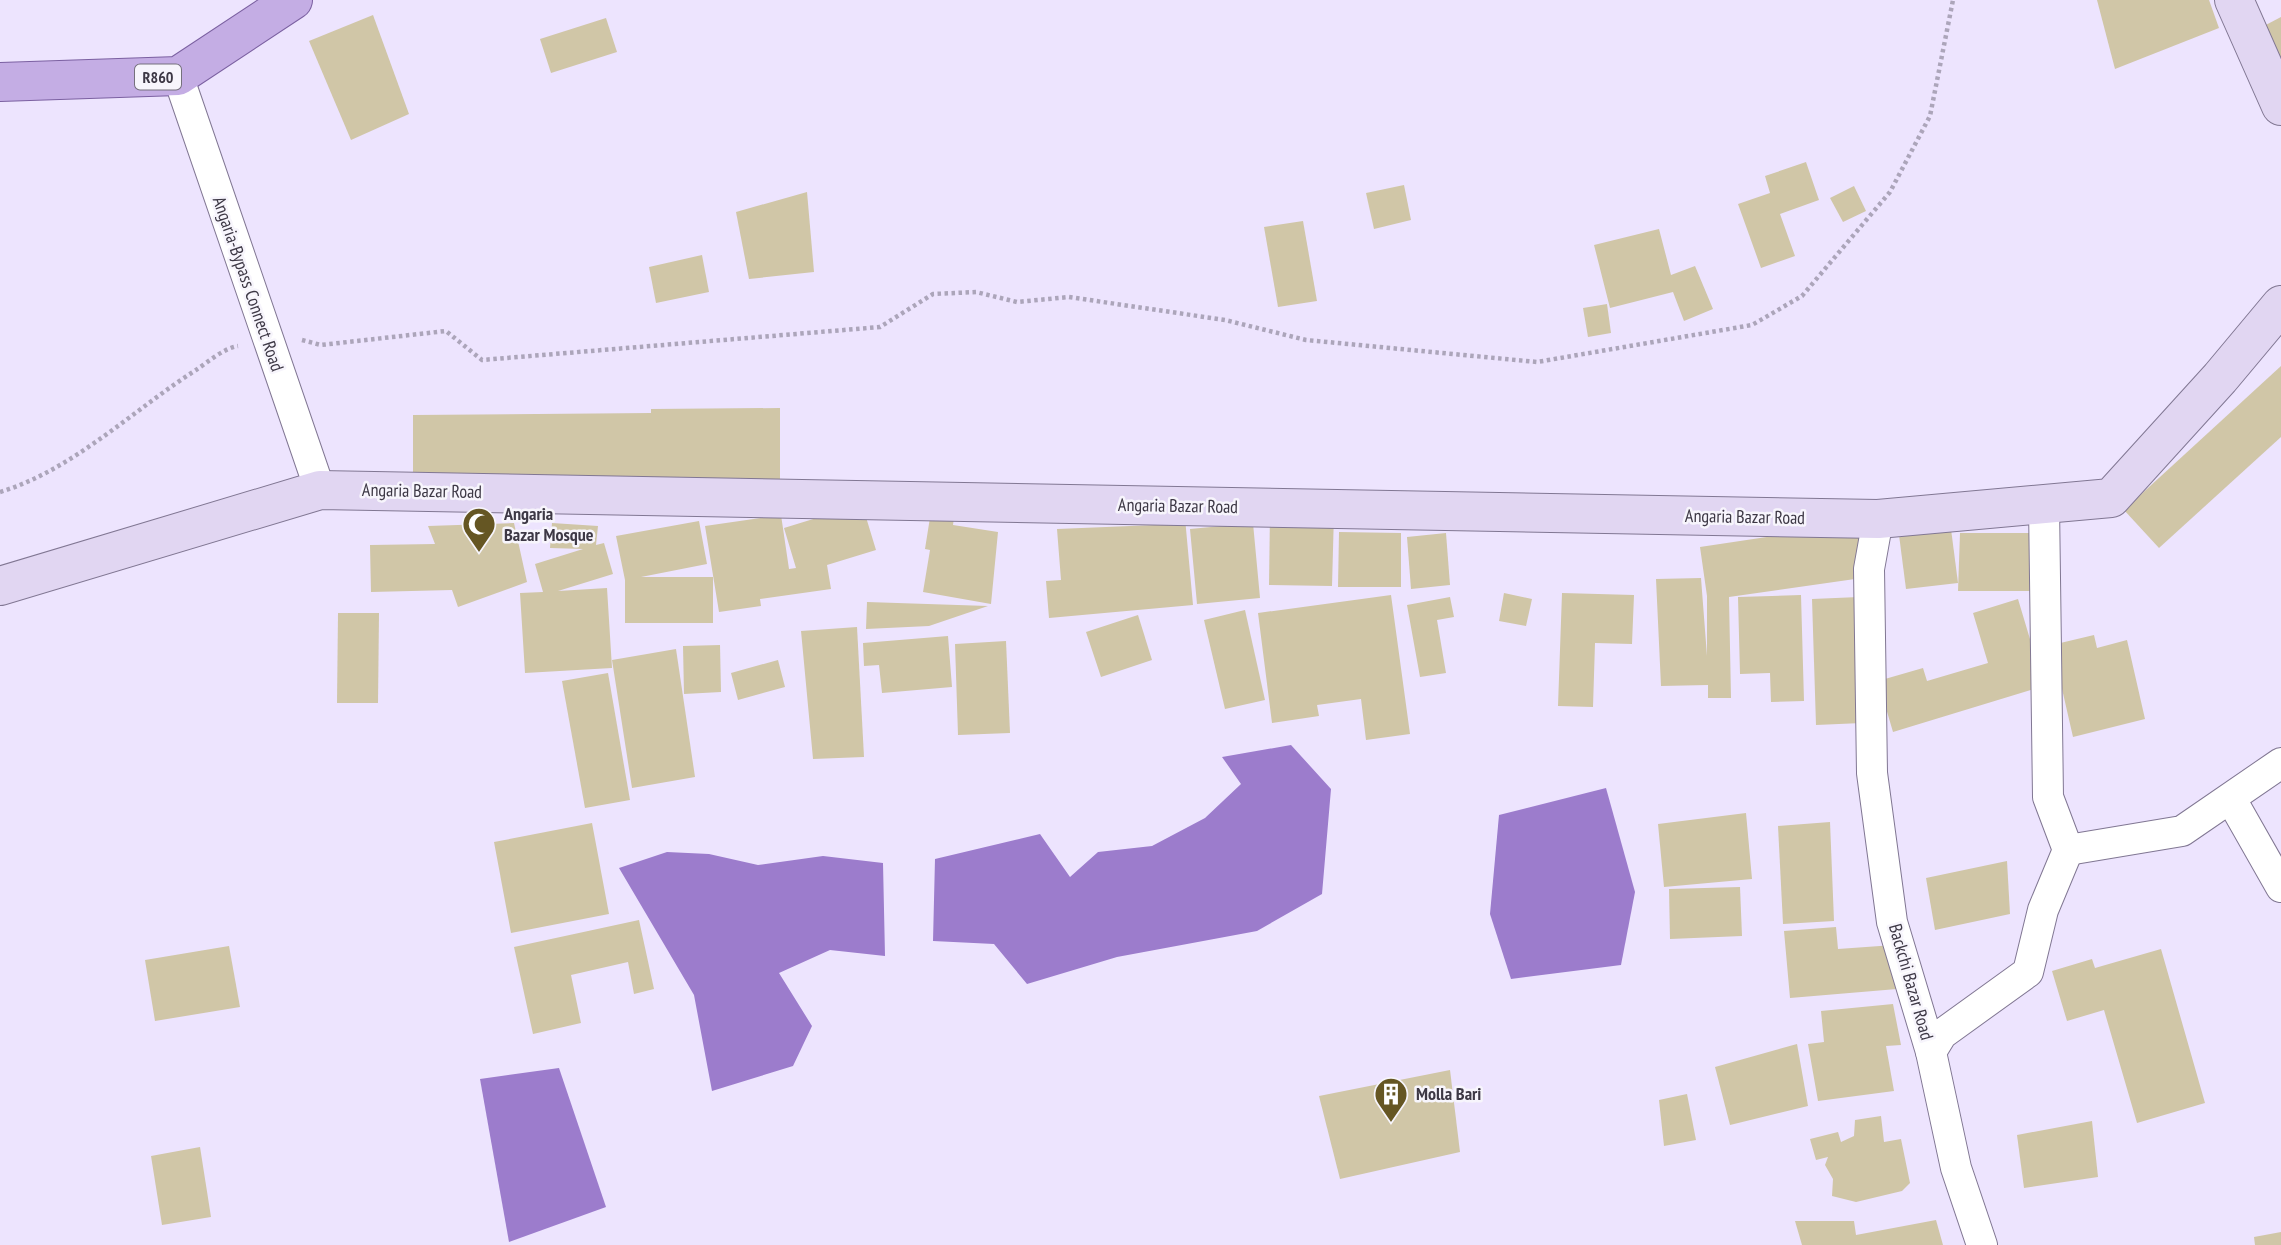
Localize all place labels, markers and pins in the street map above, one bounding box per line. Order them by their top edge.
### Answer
place label: Angaria Bazar Mosque [503,502,594,546]
mosque icon: Angaria Bazar Mosque [460,505,498,554]
building icon: Molla Bari [1372,1075,1410,1124]
place label: Molla Bari [1416,1082,1481,1105]

